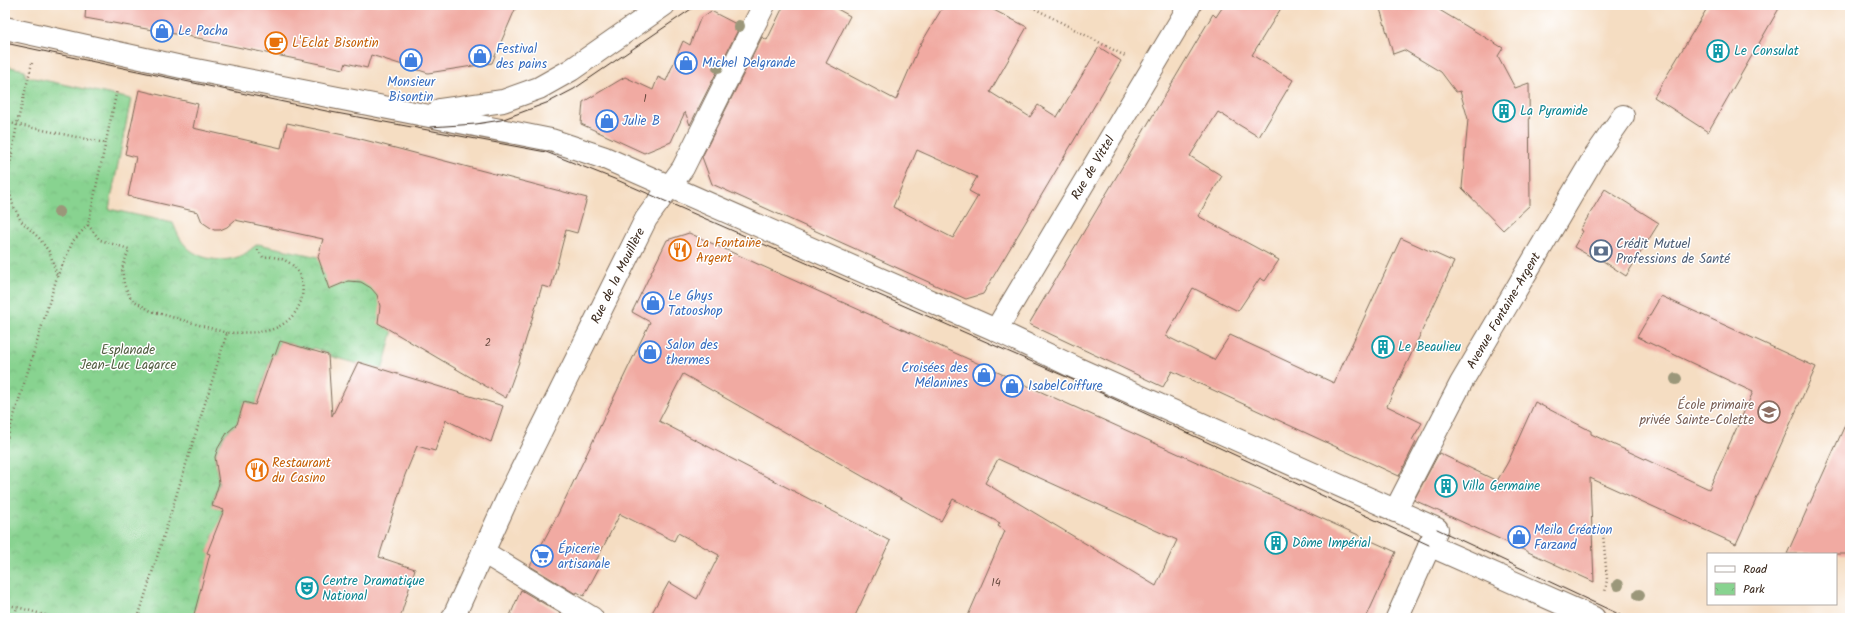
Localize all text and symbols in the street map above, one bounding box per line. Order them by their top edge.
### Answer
shop icon: Le Pacha [149,18,175,44]
place label: Le Pacha [178,21,228,42]
cafe icon: L'Eclat Bisontin [263,30,289,56]
place label: L'Eclat Bisontin [292,33,379,54]
building icon: Le Consulat [1705,38,1731,64]
place label: Festival des pains [496,39,547,75]
place label: Le Consulat [1734,41,1800,62]
shop icon: Festival des pains [467,43,493,69]
shop icon: Monsieur Bisontin [398,47,424,73]
shop icon: Michel Delgrande [673,50,699,76]
place label: Michel Delgrande [702,53,796,74]
place label: Monsieur Bisontin [387,72,436,108]
house number: 1 [643,90,647,108]
building icon: La Pyramide [1491,98,1517,124]
place label: La Pyramide [1520,101,1588,122]
shop icon: Julie B [594,108,620,134]
place label: Julie B [622,111,660,132]
street label: Rue de Vittel [1065,132,1120,204]
street label: Rue de la Mouillère [585,224,651,327]
place label: La Fontaine Argent [696,233,761,269]
place label: Crédit Mutuel Professions de Santé [1616,234,1731,270]
restaurant icon: La Fontaine Argent [667,237,693,263]
bank icon: Crédit Mutuel Professions de Santé [1588,238,1614,264]
street label: Avenue Fontaine-Argent [1461,247,1547,373]
place label: Le Ghys Tatooshop [668,286,723,322]
shop icon: Le Ghys Tatooshop [640,290,666,316]
house number: 2 [485,334,491,352]
building icon: Le Beaulieu [1370,334,1396,360]
place label: Salon des thermes [666,335,719,371]
place label: Le Beaulieu [1398,337,1462,358]
shop icon: Salon des thermes [637,339,663,365]
park label: Esplanade Jean-Luc Lagarce [80,340,176,376]
place label: Croisées des Mélanines [901,358,968,394]
shop icon: Croisées des Mélanines [971,362,997,388]
shop icon: IsabelCoiffure [999,373,1025,399]
place label: IsabelCoiffure [1028,376,1103,397]
place label: École primaire privée Sainte-Colette [1639,395,1754,431]
school or university icon: École primaire privée Sainte-Colette [1756,399,1782,425]
place label: Restaurant du Casino [272,453,332,489]
restaurant icon: Restaurant du Casino [244,457,270,483]
building icon: Villa Germaine [1433,473,1459,499]
place label: Villa Germaine [1462,476,1540,497]
place label: Meila Création Farzand [1534,520,1613,556]
shop icon: Meila Création Farzand [1506,524,1532,550]
building icon: Dôme Impérial [1263,530,1289,556]
place label: Dôme Impérial [1292,533,1371,554]
place label: Épicerie artisanale [558,539,610,575]
supermarket icon: Épicerie artisanale [529,543,555,569]
legend [1707,553,1837,605]
text: Road [1743,560,1768,579]
place label: Centre Dramatique National [322,571,425,607]
house number: 14 [991,574,1001,592]
theatre icon: Centre Dramatique National [294,575,320,601]
text: Park [1743,580,1765,599]

